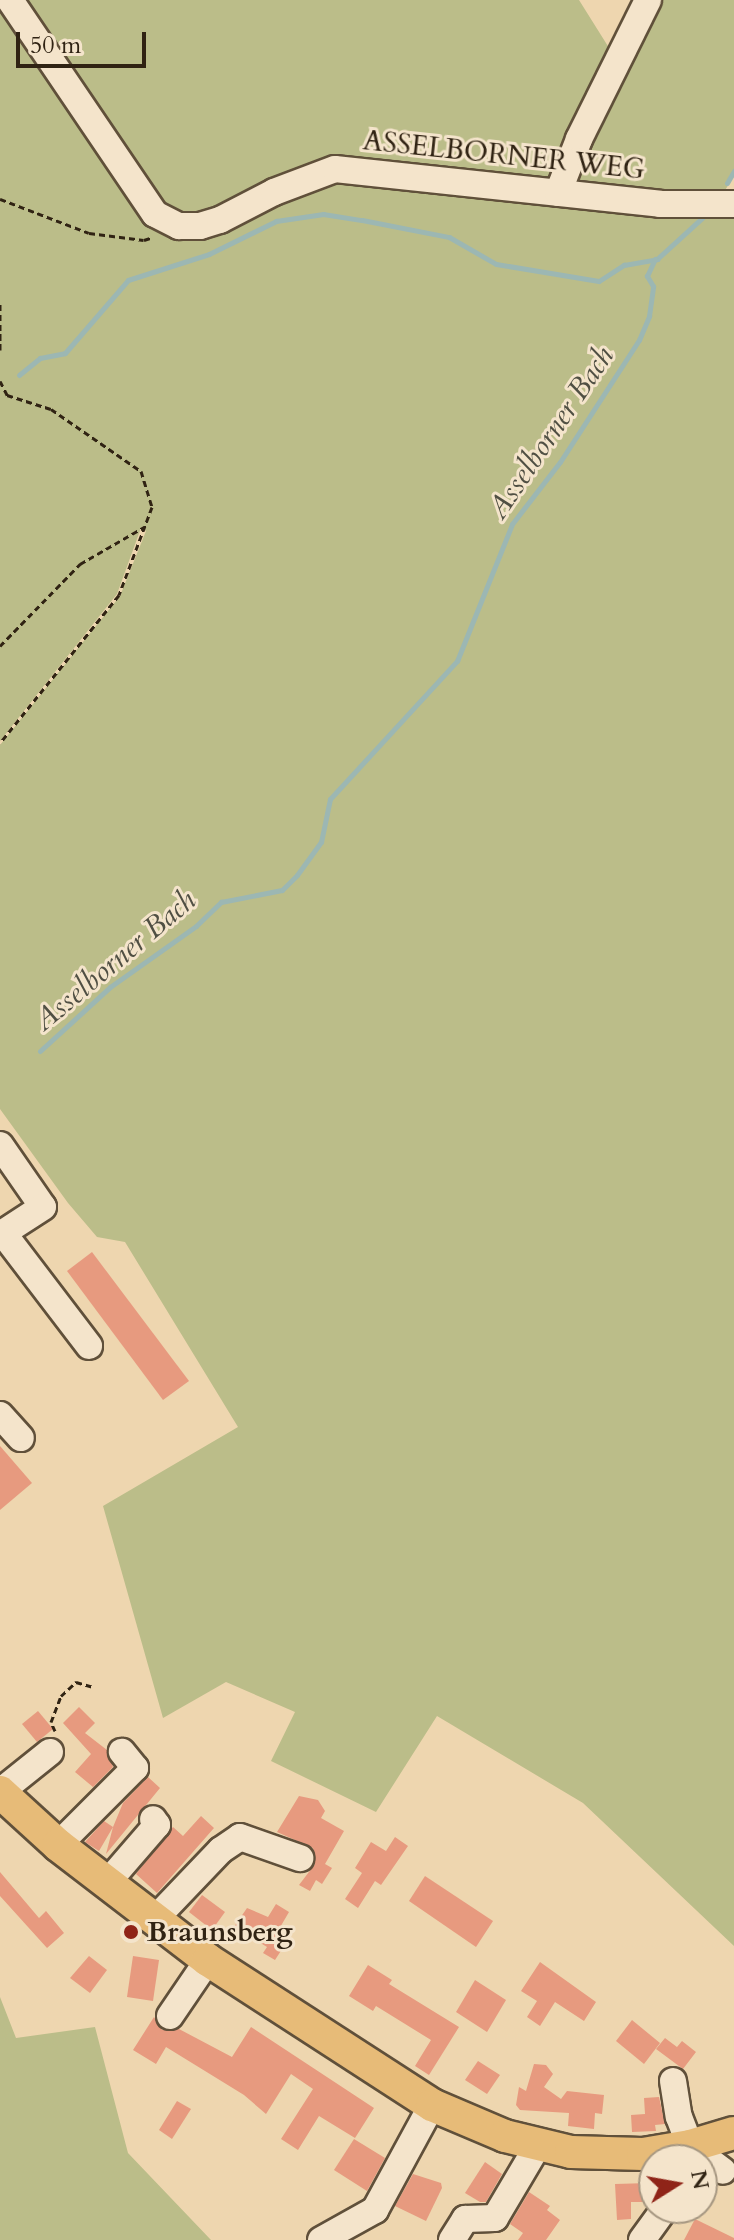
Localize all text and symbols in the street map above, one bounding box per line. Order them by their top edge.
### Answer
scale bar [20,16,150,66]
text: 50 m [30,29,81,62]
street label: ASSELBORNER WEG [361,123,647,187]
water label: Asselborner Bach [480,340,622,526]
water label: Asselborner Bach [27,883,203,1039]
place label: Braunsberg [147,1915,293,1949]
marker: Braunsberg [122,1923,140,1941]
north arrow [638,2144,718,2224]
text: N [683,2168,716,2192]

